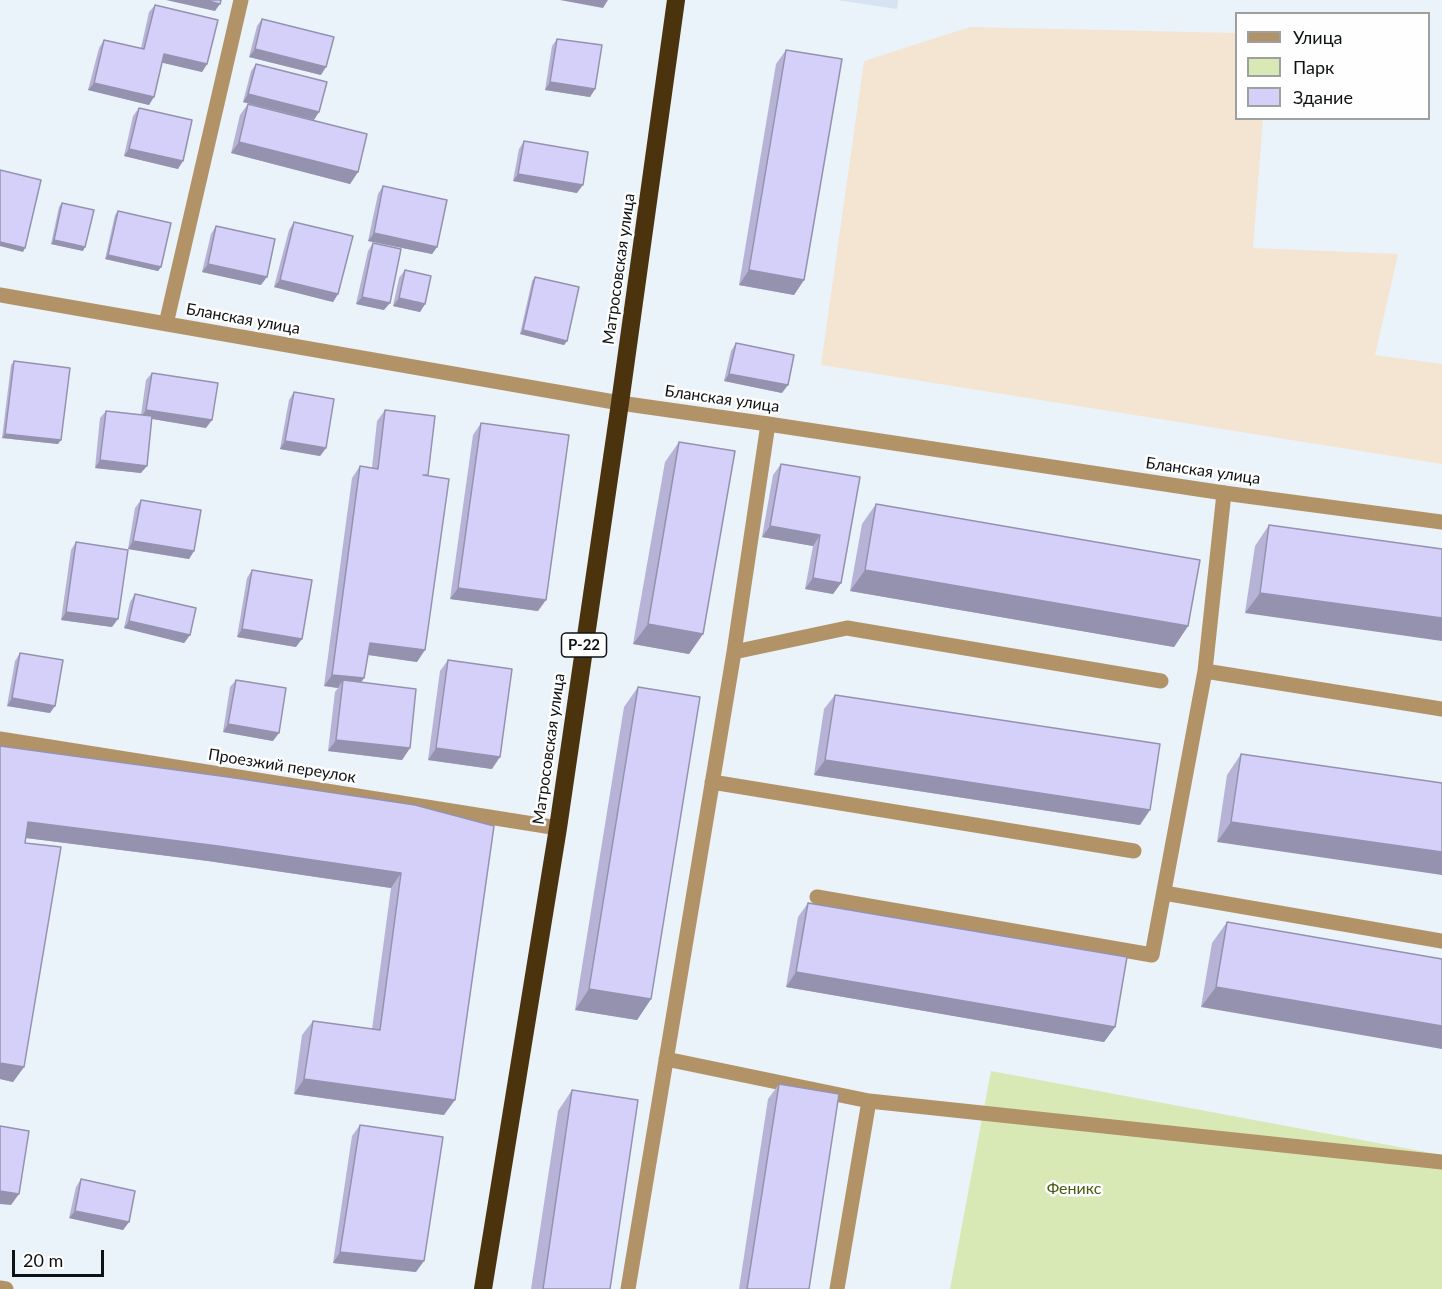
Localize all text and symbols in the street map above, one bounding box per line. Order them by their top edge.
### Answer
legend [1235,12,1430,120]
text: Улица [1293,26,1343,48]
text: Парк [1293,56,1334,78]
text: Здание [1293,86,1353,108]
street label: Матросовская улица [599,192,639,346]
street label: Бланская улица [184,300,302,338]
street label: Бланская улица [663,381,781,417]
street label: Бланская улица [1144,453,1262,489]
road number: Р-22 [562,633,606,657]
street label: Матросовская улица [529,672,569,826]
street label: Проезжий переулок [207,745,357,787]
park label: Феникс [1047,1179,1101,1199]
scale bar [15,1238,106,1276]
text: 20 m [23,1249,63,1271]

